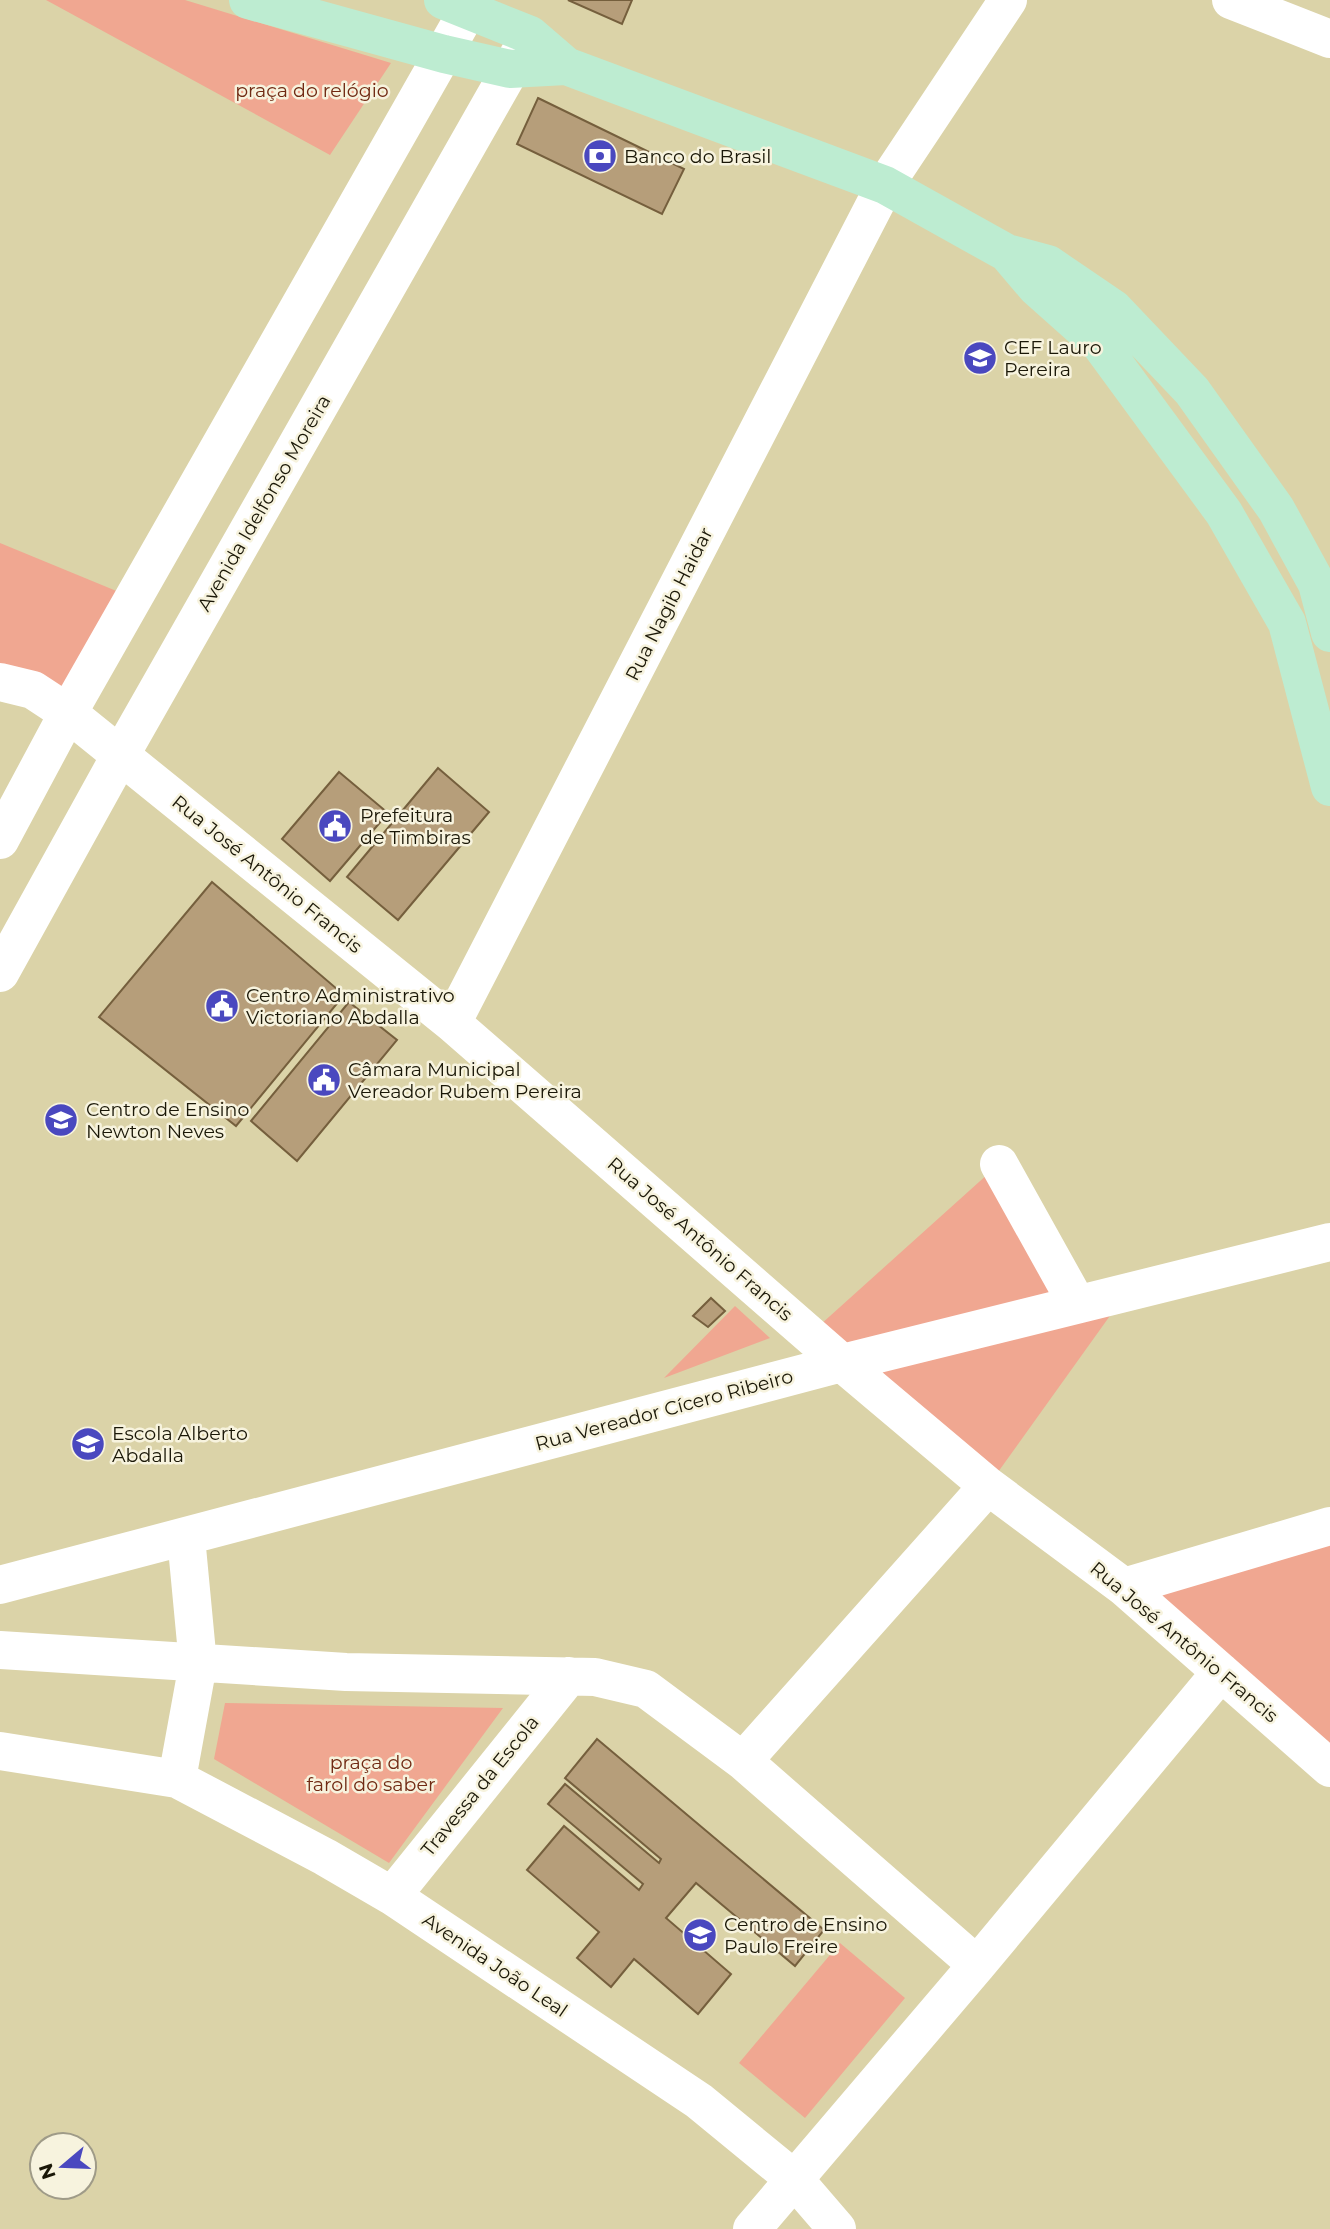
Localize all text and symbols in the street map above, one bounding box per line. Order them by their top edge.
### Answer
park label: praça do relógio [235,79,389,102]
bank icon: Banco do Brasil [581,137,619,175]
place label: Banco do Brasil [624,145,771,168]
place label: CEF Lauro Pereira [1004,336,1102,381]
school or university icon: CEF Lauro Pereira [961,339,999,377]
street label: Avenida Idelfonso Moreira [193,391,335,615]
street label: Rua Nagib Haidar [620,524,718,684]
street label: Rua José Antônio Francis [167,790,367,958]
place label: Prefeitura de Timbiras [360,804,471,849]
public building icon: Prefeitura de Timbiras [316,807,354,845]
place label: Centro Administrativo Victoriano Abdalla [246,984,455,1029]
public building icon: Centro Administrativo Victoriano Abdalla [203,987,241,1025]
place label: Câmara Municipal Vereador Rubem Pereira [348,1058,582,1103]
public building icon: Câmara Municipal Vereador Rubem Pereira [305,1061,343,1099]
place label: Centro de Ensino Newton Neves [86,1098,249,1143]
school or university icon: Centro de Ensino Newton Neves [42,1101,80,1139]
street label: Rua José Antônio Francis [603,1152,797,1326]
street label: Rua Vereador Cícero Ribeiro [533,1364,796,1456]
place label: Escola Alberto Abdalla [112,1422,248,1467]
school or university icon: Escola Alberto Abdalla [69,1425,107,1463]
street label: Rua José Antônio Francis [1085,1557,1283,1727]
street label: Travessa da Escola [416,1711,544,1861]
park label: praça do farol do saber [306,1751,436,1796]
street label: Avenida João Leal [418,1908,572,2022]
place label: Centro de Ensino Paulo Freire [724,1913,887,1958]
school or university icon: Centro de Ensino Paulo Freire [681,1916,719,1954]
north arrow [28,2131,98,2201]
text: N [34,2160,61,2182]

